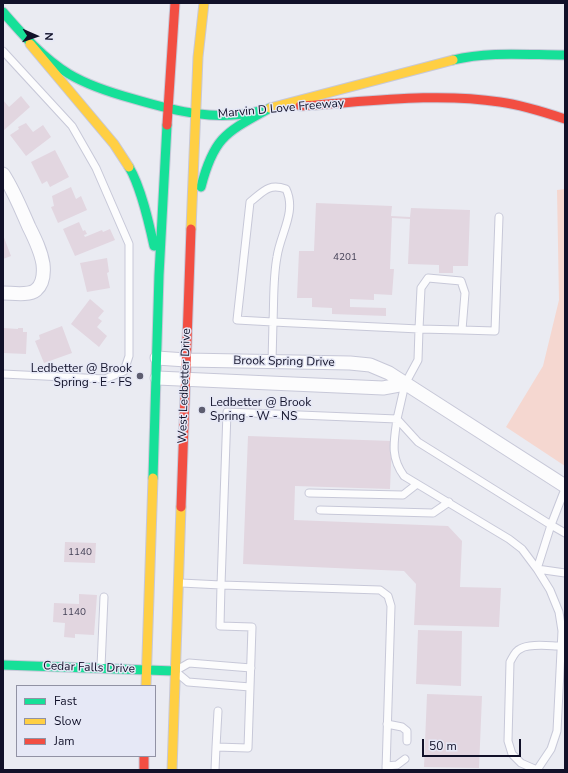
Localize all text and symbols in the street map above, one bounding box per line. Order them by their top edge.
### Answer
north arrow [16,16,56,56]
text: N [41,32,56,41]
street label: Marvin D Love Freeway [217,96,345,122]
house number: 4201 [333,252,357,264]
street label: West Ledbetter Drive [176,328,194,444]
street label: Brook Spring Drive [233,354,335,370]
place label: Ledbetter @ Brook Spring - E - FS [31,362,132,390]
marker: Ledbetter @ Brook Spring - E - FS [135,371,145,381]
place label: Ledbetter @ Brook Spring - W - NS [210,396,311,424]
marker: Ledbetter @ Brook Spring - W - NS [197,405,207,415]
house number: 1140 [68,547,92,559]
house number: 1140 [62,607,86,619]
street label: Cedar Falls Drive [43,659,135,677]
legend [16,685,156,757]
text: Fast [54,693,77,709]
text: Slow [54,713,82,729]
scale bar [424,731,523,757]
text: Jam [54,733,75,749]
text: 50 m [429,738,457,754]

